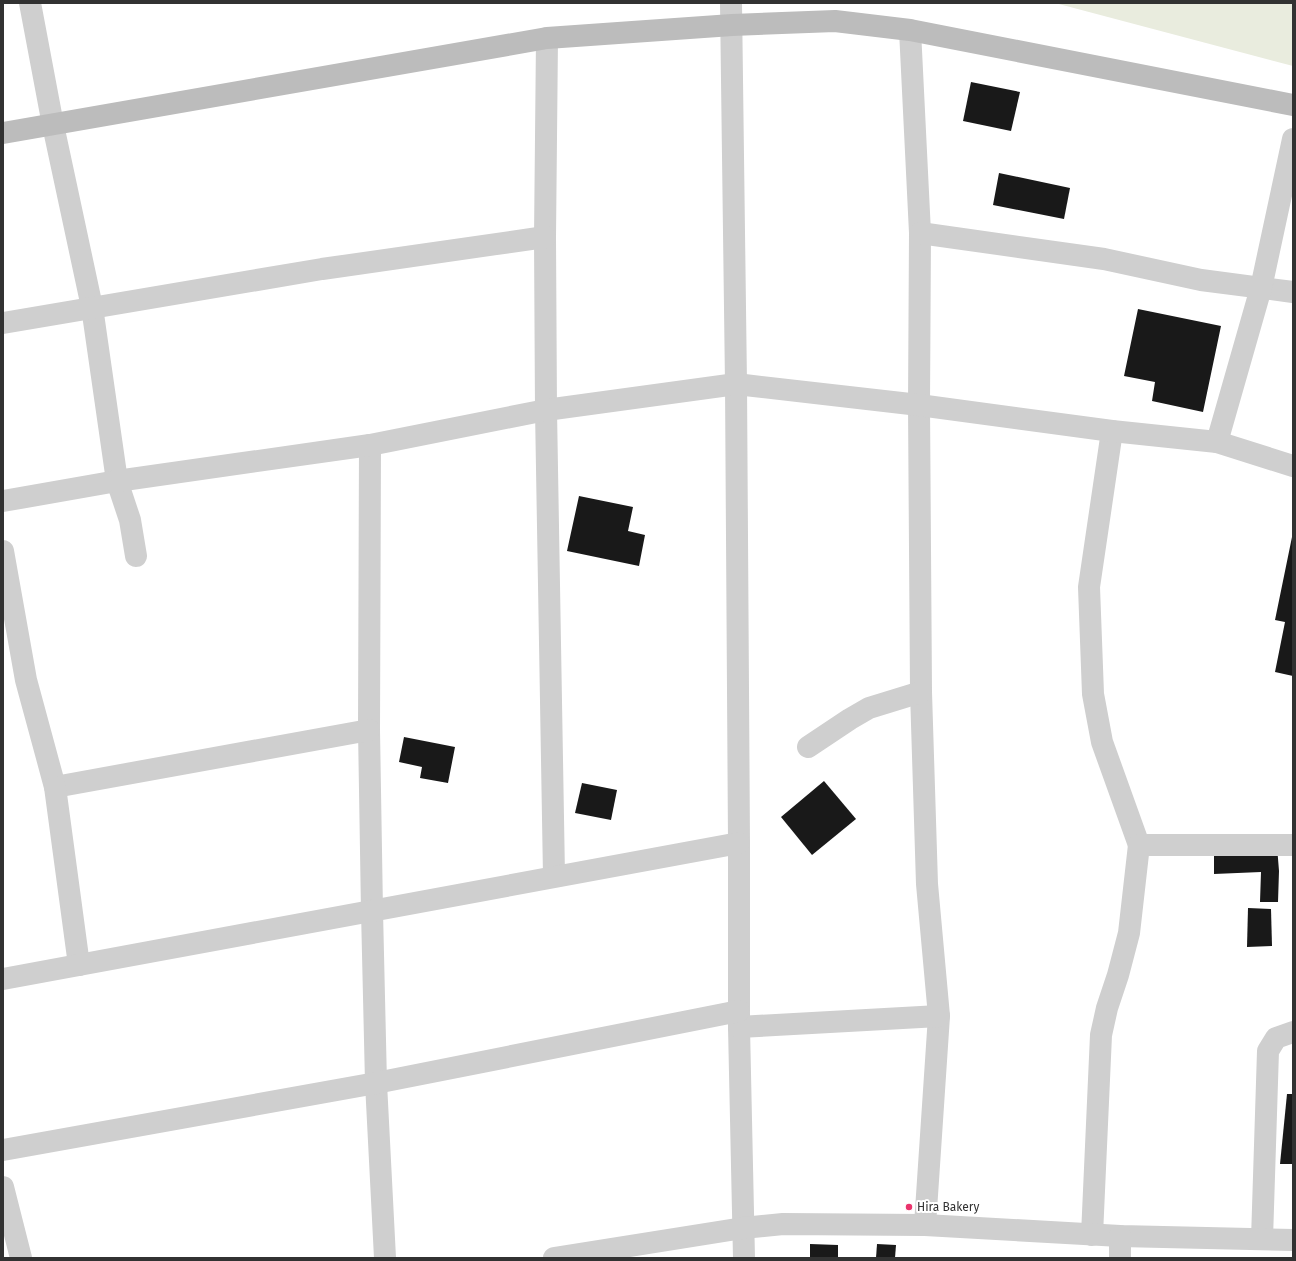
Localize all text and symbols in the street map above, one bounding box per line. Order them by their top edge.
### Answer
place label: Hira Bakery [917,1200,979,1214]
marker: Hira Bakery [904,1202,914,1212]

